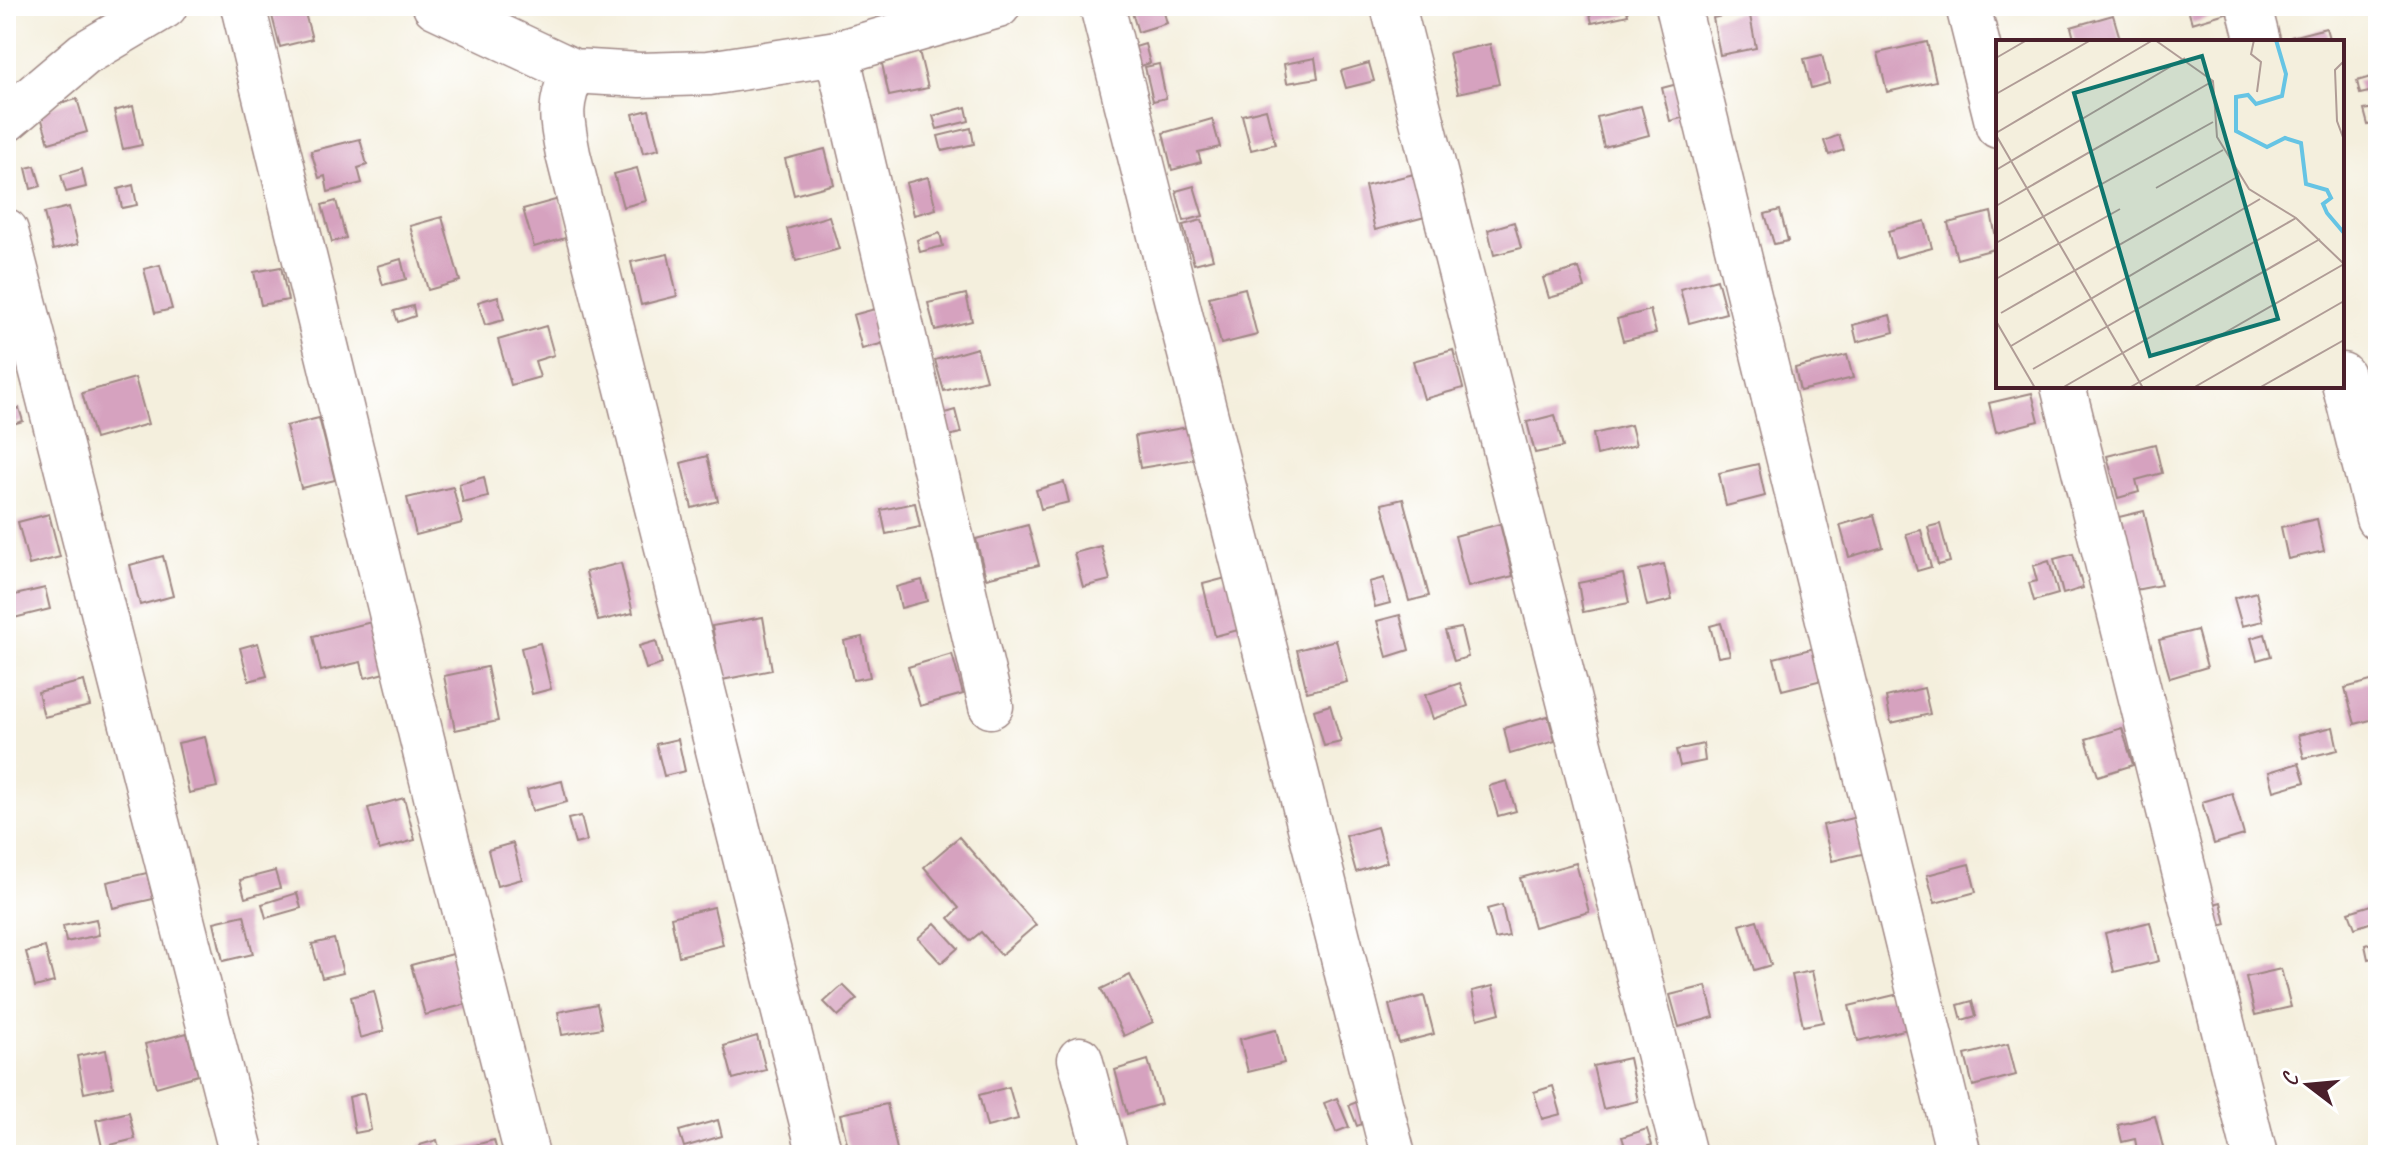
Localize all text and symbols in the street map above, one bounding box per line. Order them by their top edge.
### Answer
inset map [1996,40,2344,388]
north arrow [2268,1045,2348,1125]
text: С [2275,1068,2306,1089]

